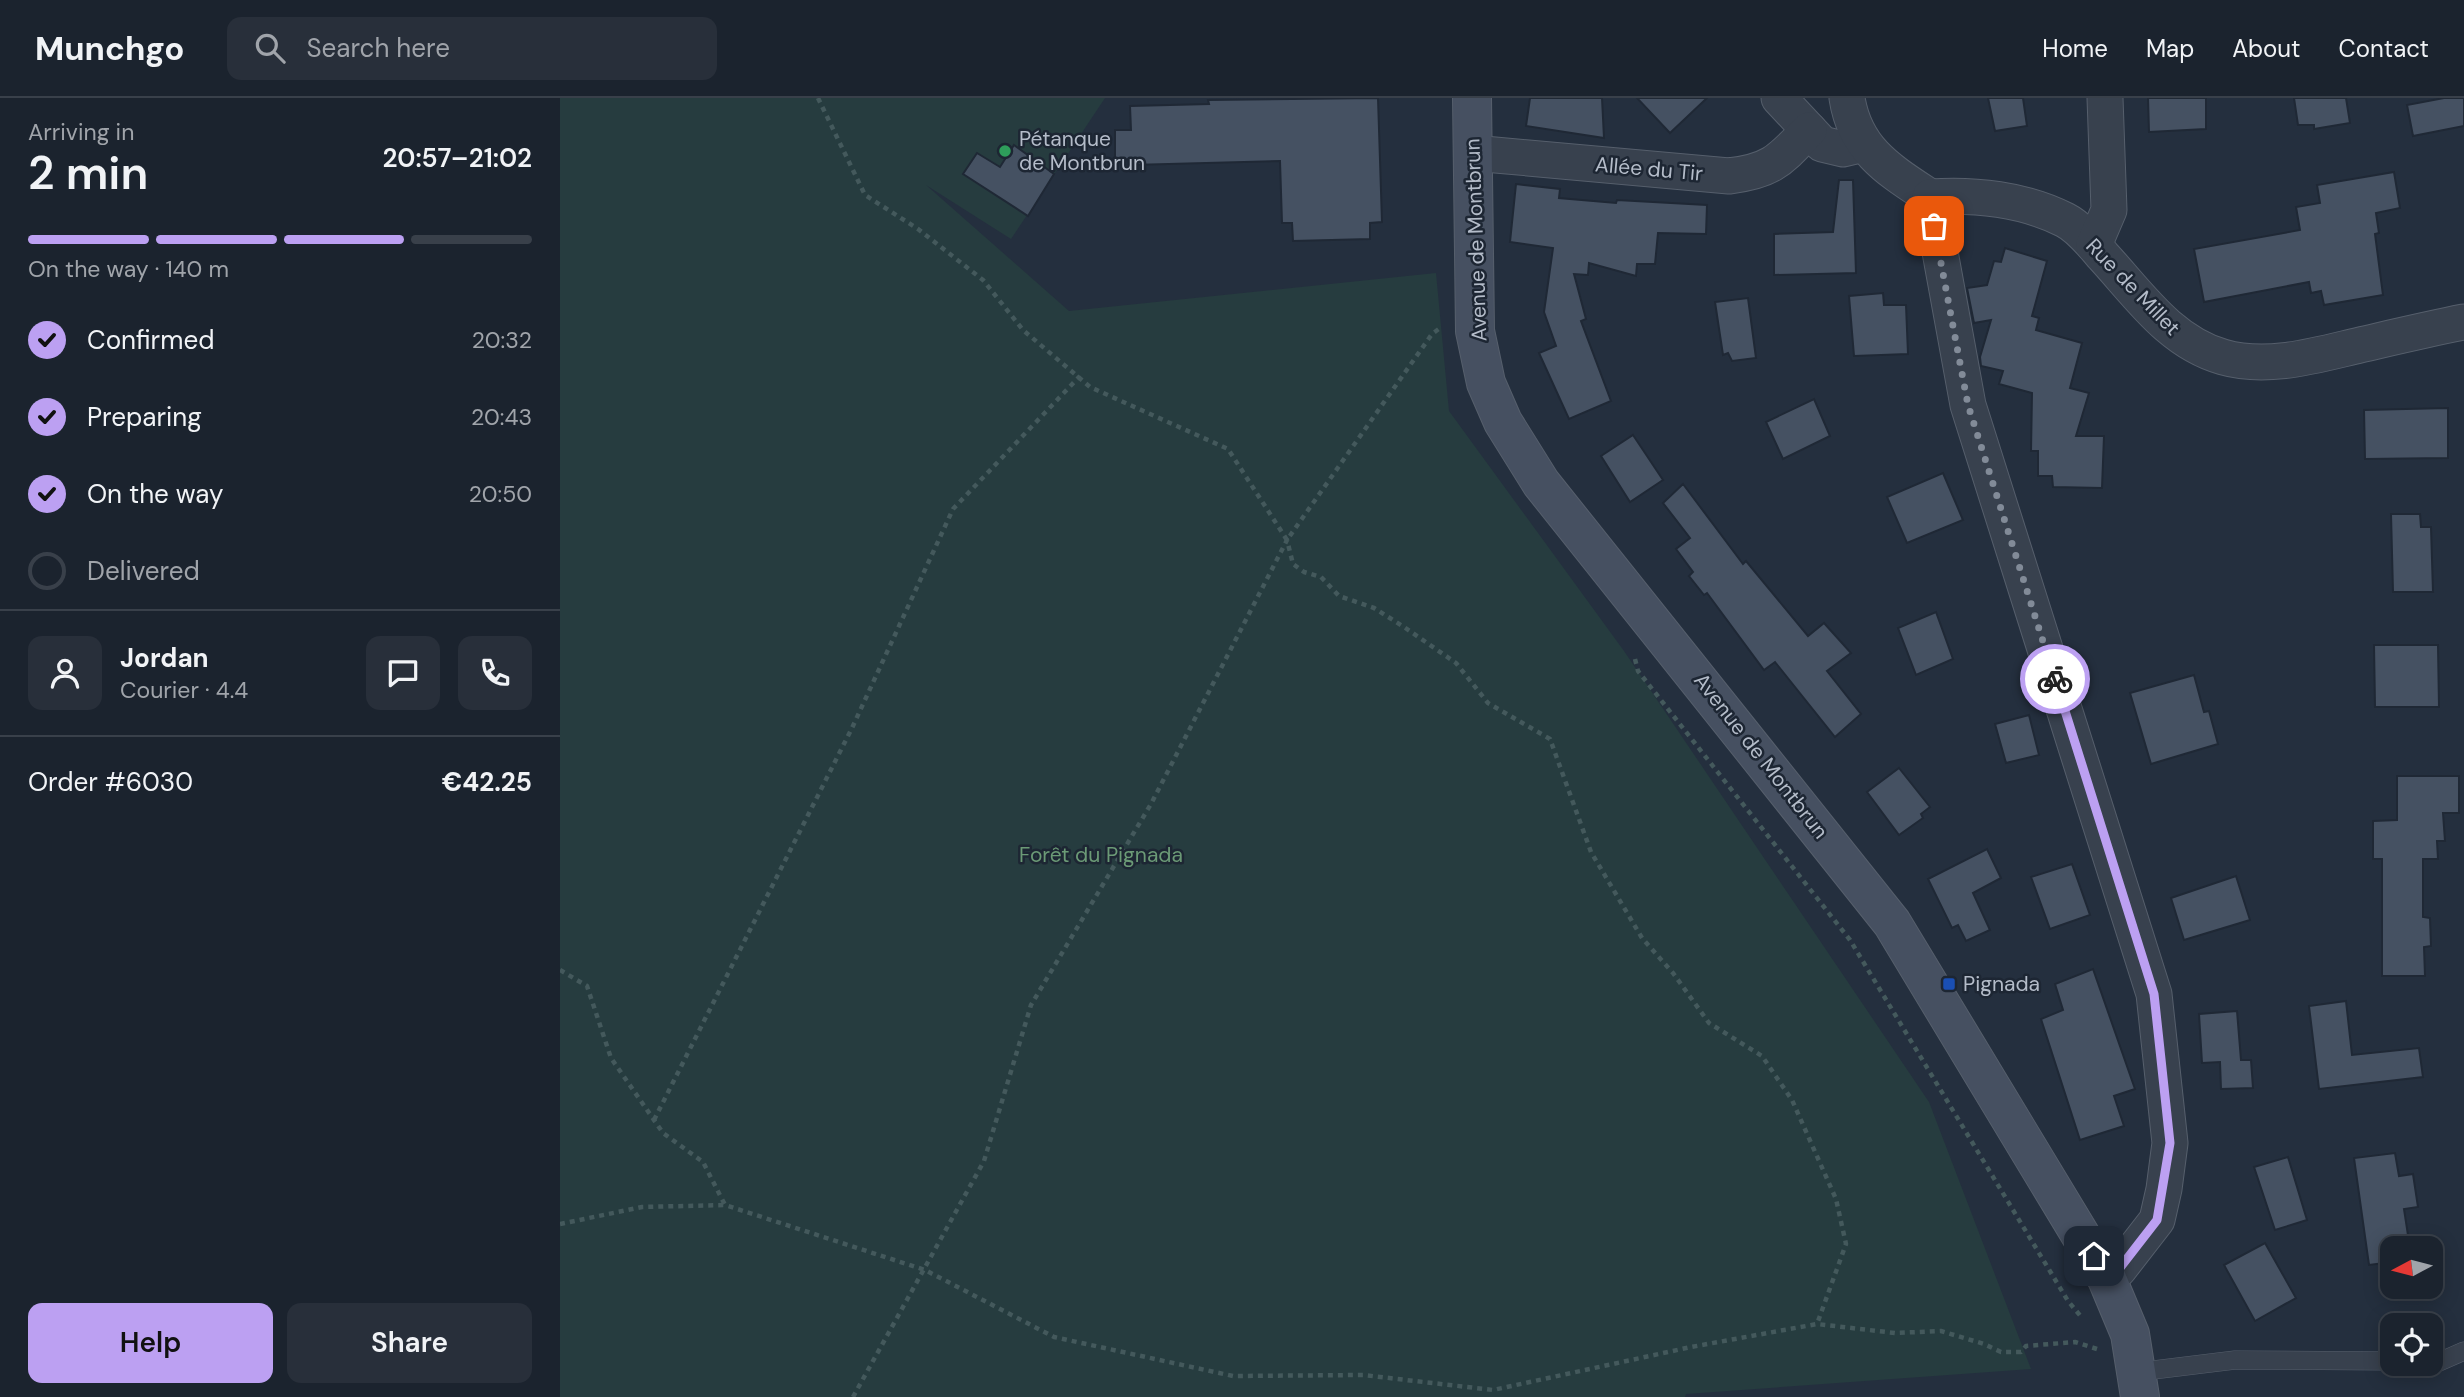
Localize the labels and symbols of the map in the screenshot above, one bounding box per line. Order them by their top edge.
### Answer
place label: Pétanque de Montbrun [1019,125,1145,177]
street label: Avenue de Montbrun [1458,138,1494,342]
marker: Pétanque de Montbrun [997,143,1013,159]
street label: Allée du Tir [1594,150,1704,188]
pin [1904,196,1964,256]
street label: Rue de Millet [2080,232,2186,342]
courier [2020,644,2090,714]
street label: Avenue de Montbrun [1687,667,1835,845]
park label: Forêt du Pignada [1019,841,1183,869]
place label: Pignada [1963,970,2040,998]
marker: Pignada [1941,976,1957,992]
pin [2064,1226,2124,1286]
north arrow [2380,1236,2443,1298]

